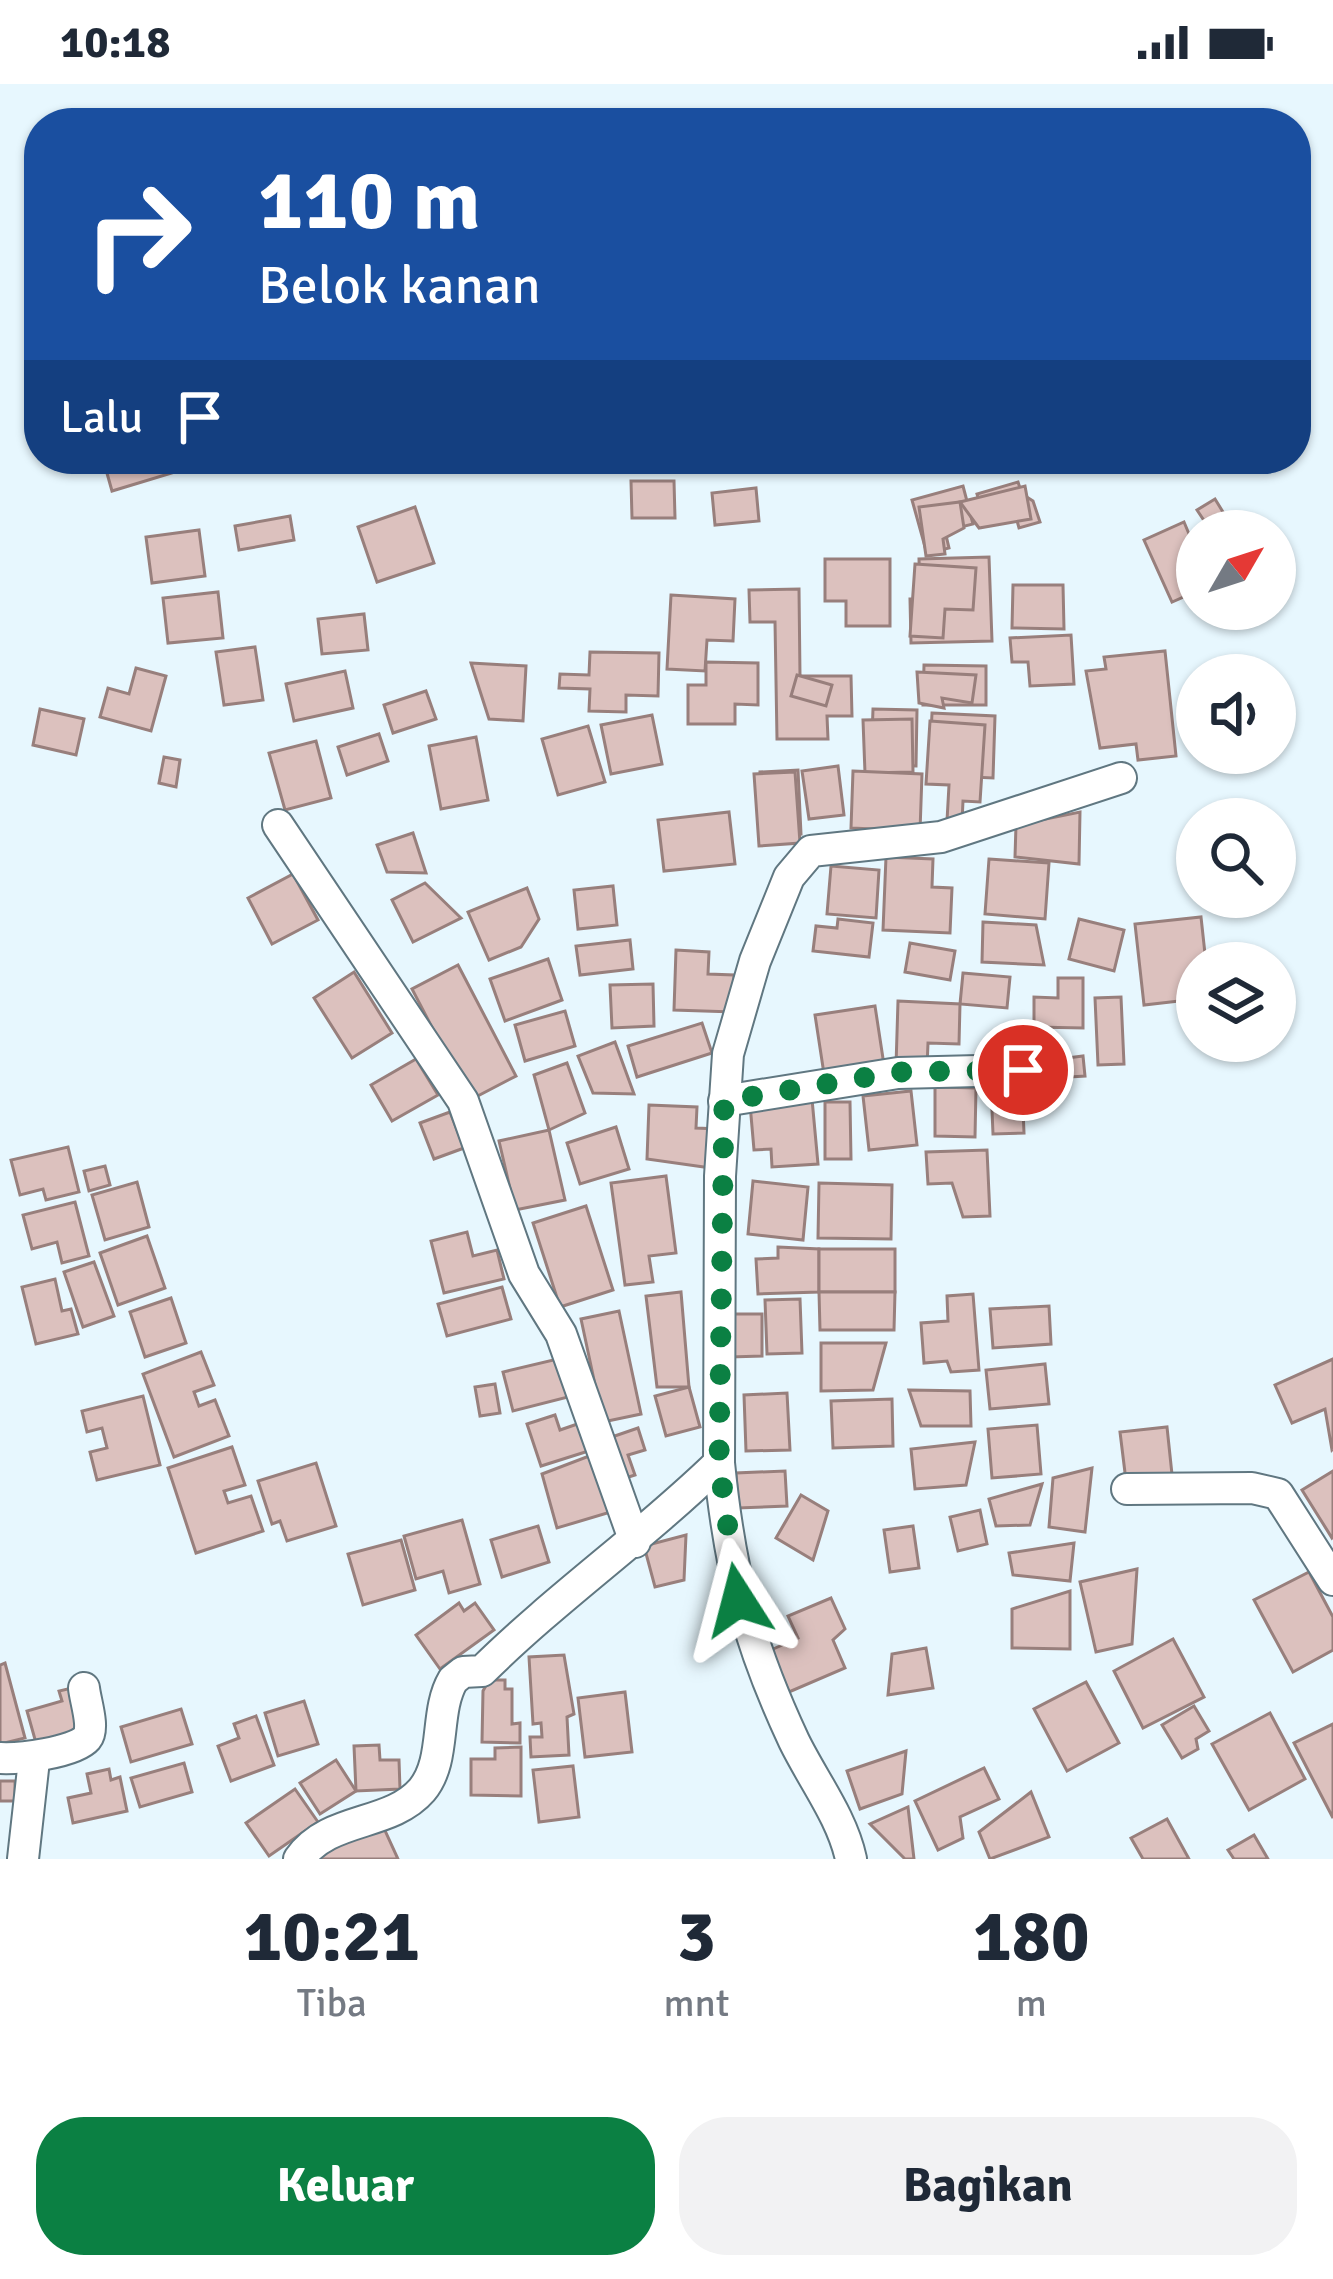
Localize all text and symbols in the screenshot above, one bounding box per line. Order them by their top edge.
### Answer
text: 10:18 [60,15,170,70]
text: 110 m [258,149,480,253]
icon: right [60,156,216,312]
text: Belok kanan [258,252,541,319]
icon: arrive [167,384,233,450]
text: Lalu [60,390,143,445]
north arrow [1176,510,1296,630]
map controls [1176,510,1296,1062]
button: sound [1176,654,1296,774]
button: search [1176,798,1296,918]
button: layers [1176,942,1296,1062]
pin [972,1019,1074,1121]
icon: arrive [990,1037,1056,1103]
position arrow [675,1537,801,1663]
text: 10:21 [243,1892,420,1981]
text: 3 [677,1892,716,1981]
text: 180 [973,1892,1090,1981]
text: Tiba [297,1979,367,2027]
text: mnt [664,1979,730,2027]
text: m [1016,1979,1047,2027]
button: Keluar [36,2117,655,2255]
button: Bagikan [679,2117,1297,2255]

